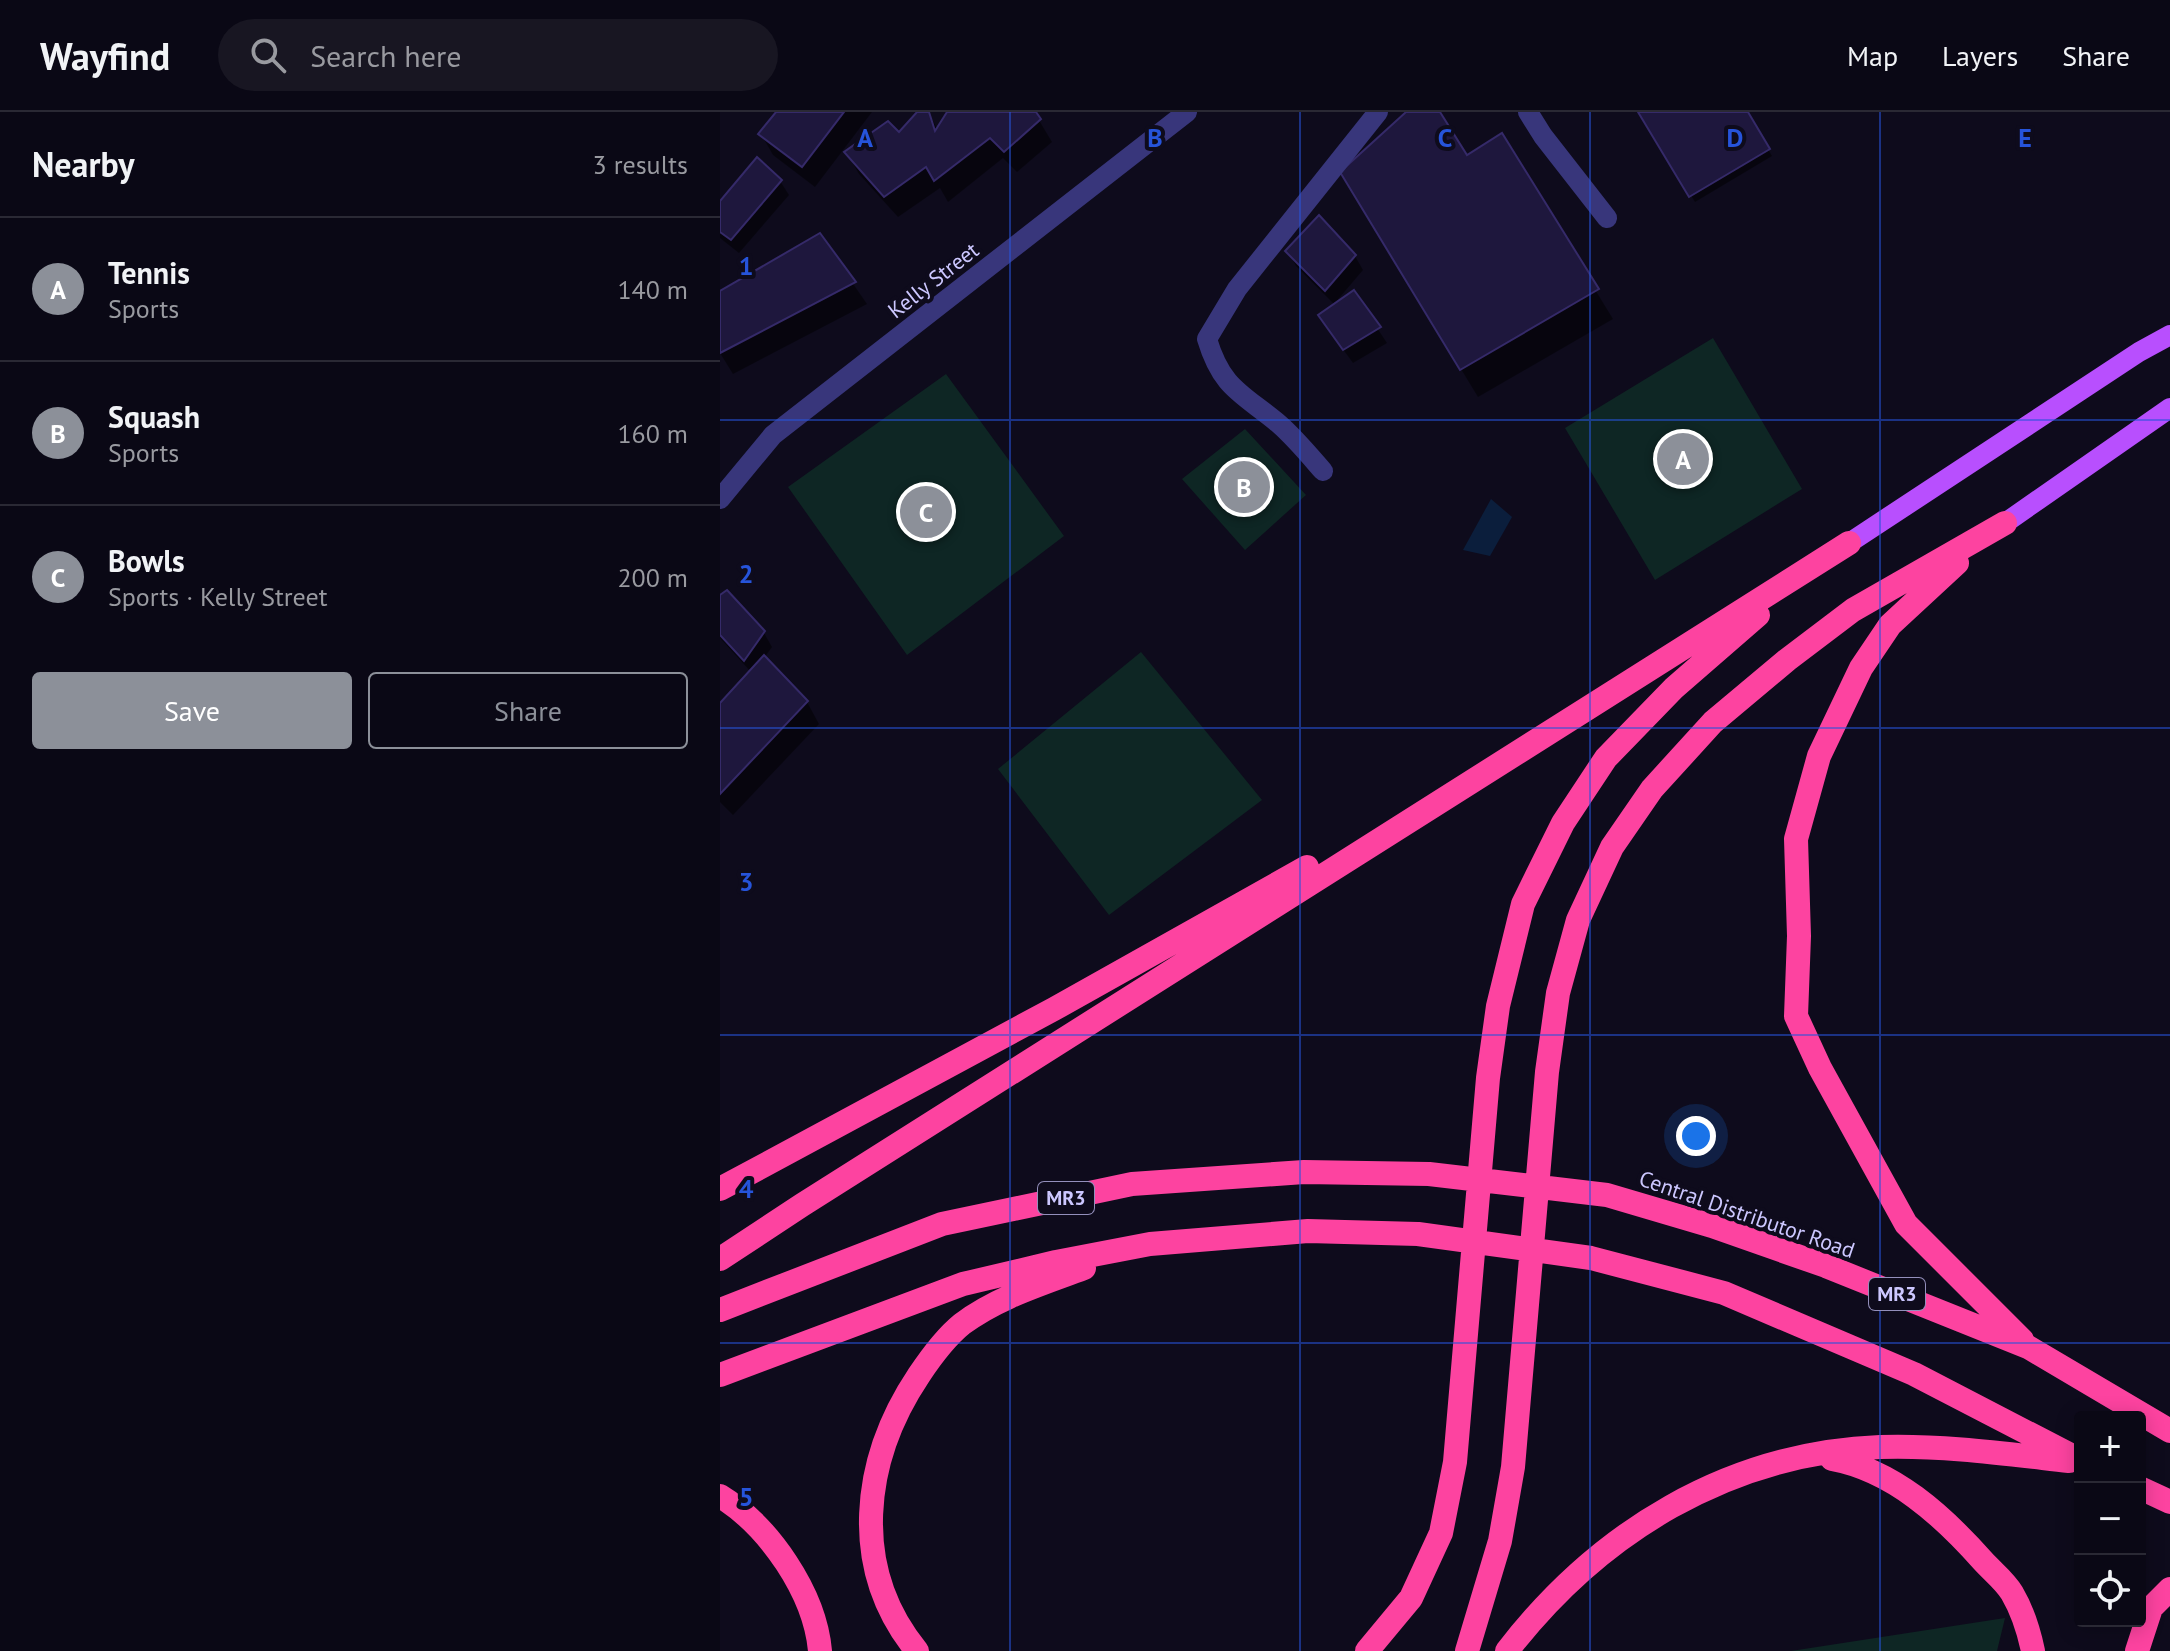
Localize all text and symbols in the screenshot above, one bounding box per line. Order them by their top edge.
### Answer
search box [218,19,778,91]
text: Wayfind [40,31,170,80]
icon: search [246,33,290,77]
text: Search here [310,36,461,75]
text: Map [1847,37,1898,74]
text: Layers [1942,37,2018,74]
text: Share [2062,37,2130,74]
text: A [857,121,873,154]
text: B [1147,121,1163,154]
text: C [1438,121,1452,154]
text: D [1727,121,1743,154]
text: E [2018,121,2032,154]
text: Nearby [32,142,134,186]
text: 3 results [593,148,688,181]
street label: Kelly Street [882,235,985,324]
text: 1 [739,249,753,282]
text: Tennis [108,253,190,292]
text: A [50,273,66,306]
text: 140 m [617,273,688,306]
text: Sports [108,292,179,325]
text: Squash [108,397,200,436]
text: B [50,417,66,450]
text: 160 m [617,417,688,450]
pin: A [1657,429,1709,489]
text: Sports [108,436,179,469]
pin: B [1218,457,1270,517]
pin: C [900,482,952,542]
text: Bowls [108,541,185,580]
text: 2 [739,557,753,590]
text: C [51,561,65,594]
text: 200 m [617,561,688,594]
text: Sports · Kelly Street [108,580,328,613]
button: Save [32,672,352,749]
button: Share [368,672,688,749]
text: 3 [739,865,753,898]
your location [1676,1116,1716,1156]
street label: Central Distributor Road [1635,1164,1859,1264]
text: 4 [739,1172,754,1205]
road number: MR3 [1038,1182,1094,1214]
road number: MR3 [1869,1278,1925,1310]
map controls [2074,1411,2146,1627]
button: + [2074,1411,2146,1483]
text: 5 [739,1480,753,1513]
button: − [2074,1483,2146,1555]
button: locate [2074,1555,2146,1627]

